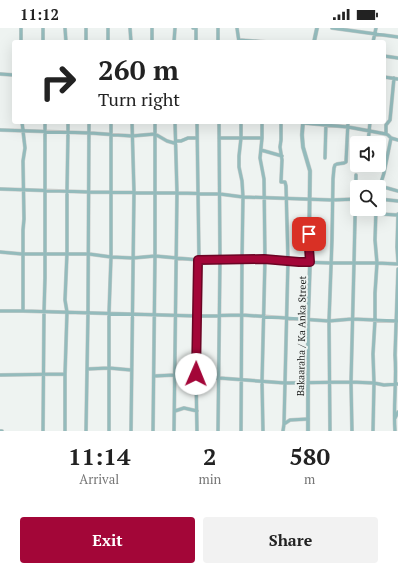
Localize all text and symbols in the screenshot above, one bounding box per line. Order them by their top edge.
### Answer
text: 11:12 [20,4,59,24]
text: 260 m [98,51,179,88]
icon: right [32,56,84,108]
text: Turn right [98,87,180,111]
map controls [350,136,386,216]
button: sound [350,136,386,172]
button: search [350,180,386,216]
pin [292,217,326,251]
icon: arrive [298,223,320,245]
street label: Bakaaraha / Ka Anka Street [294,275,309,396]
position arrow [175,353,217,395]
text: 11:14 [68,440,130,472]
text: 2 [203,440,217,472]
text: 580 [289,440,330,472]
text: Arrival [79,470,119,488]
text: min [198,470,221,488]
text: m [304,470,315,488]
button: Exit [20,517,195,563]
button: Share [203,517,378,563]

